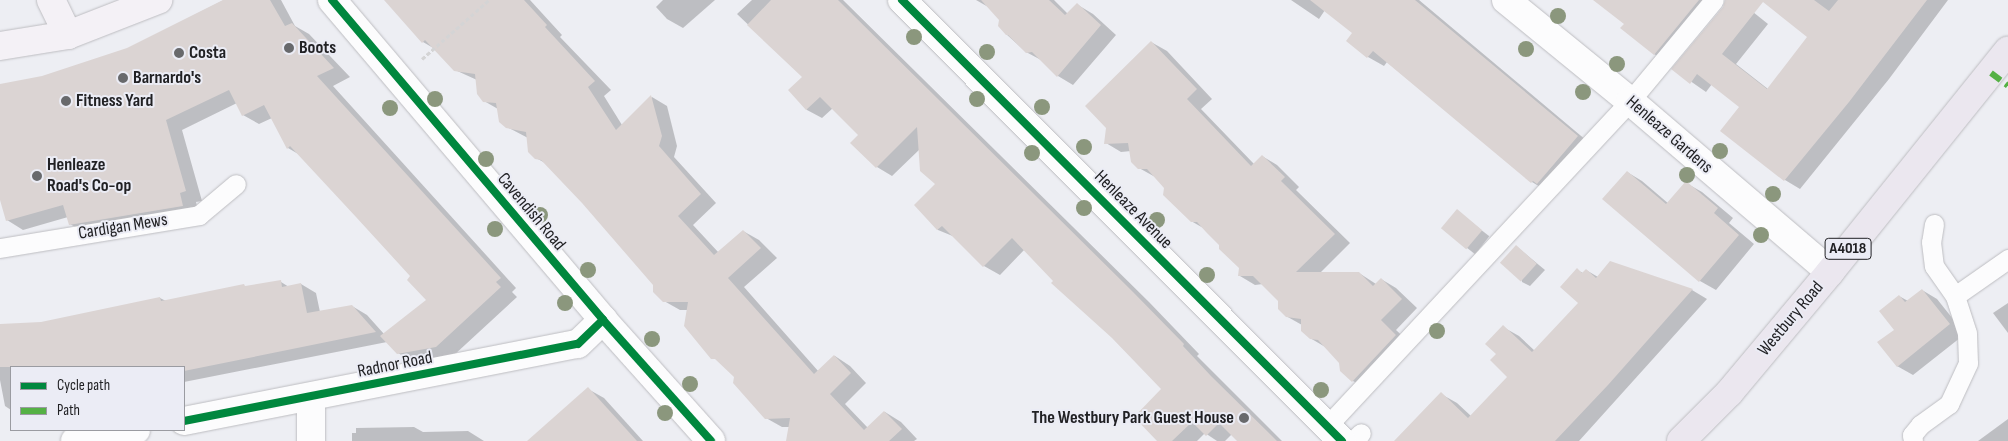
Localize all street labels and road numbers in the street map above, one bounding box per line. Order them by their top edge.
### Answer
street label: Henleaze Gardens [1621,92,1717,178]
street label: Henleaze Avenue [1089,166,1177,254]
street label: Cavendish Road [492,169,570,255]
street label: Cardigan Mews [77,209,169,245]
road number: A4018 [1824,235,1872,262]
street label: Westbury Road [1754,277,1828,361]
street label: Radnor Road [356,347,434,383]

